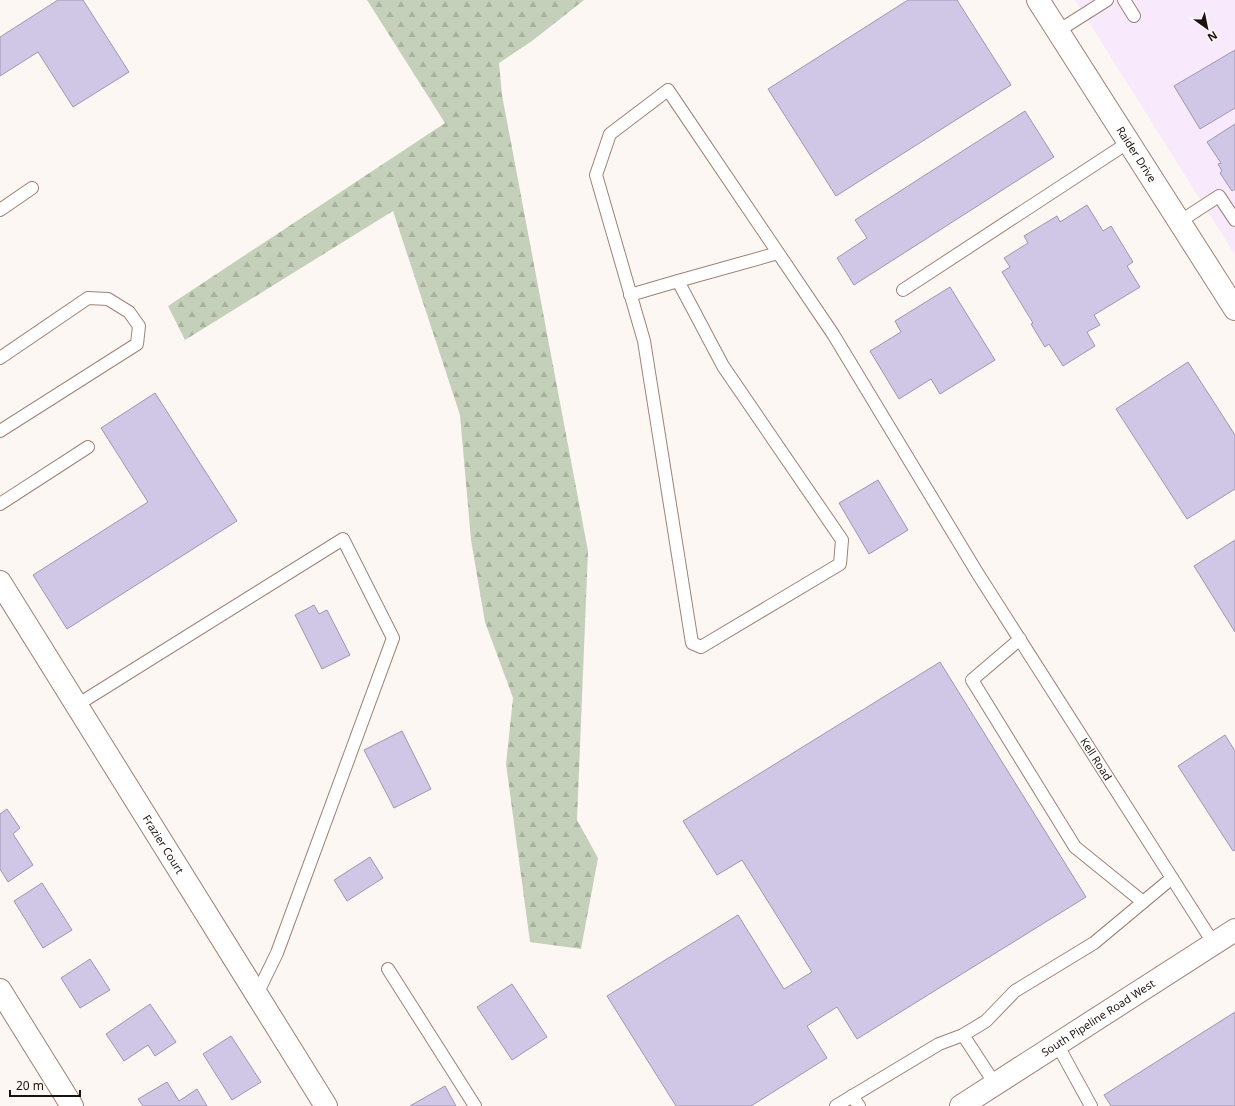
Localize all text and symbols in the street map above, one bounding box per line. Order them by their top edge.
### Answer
north arrow [1187,8,1227,48]
text: N [1205,28,1221,46]
street label: Raider Drive [1113,123,1160,185]
street label: Kell Road [1077,735,1116,783]
street label: Frazier Court [140,812,188,876]
street label: South Pipeline Road West [1038,975,1158,1059]
scale bar [10,1072,80,1098]
text: 20 m [16,1077,44,1094]

